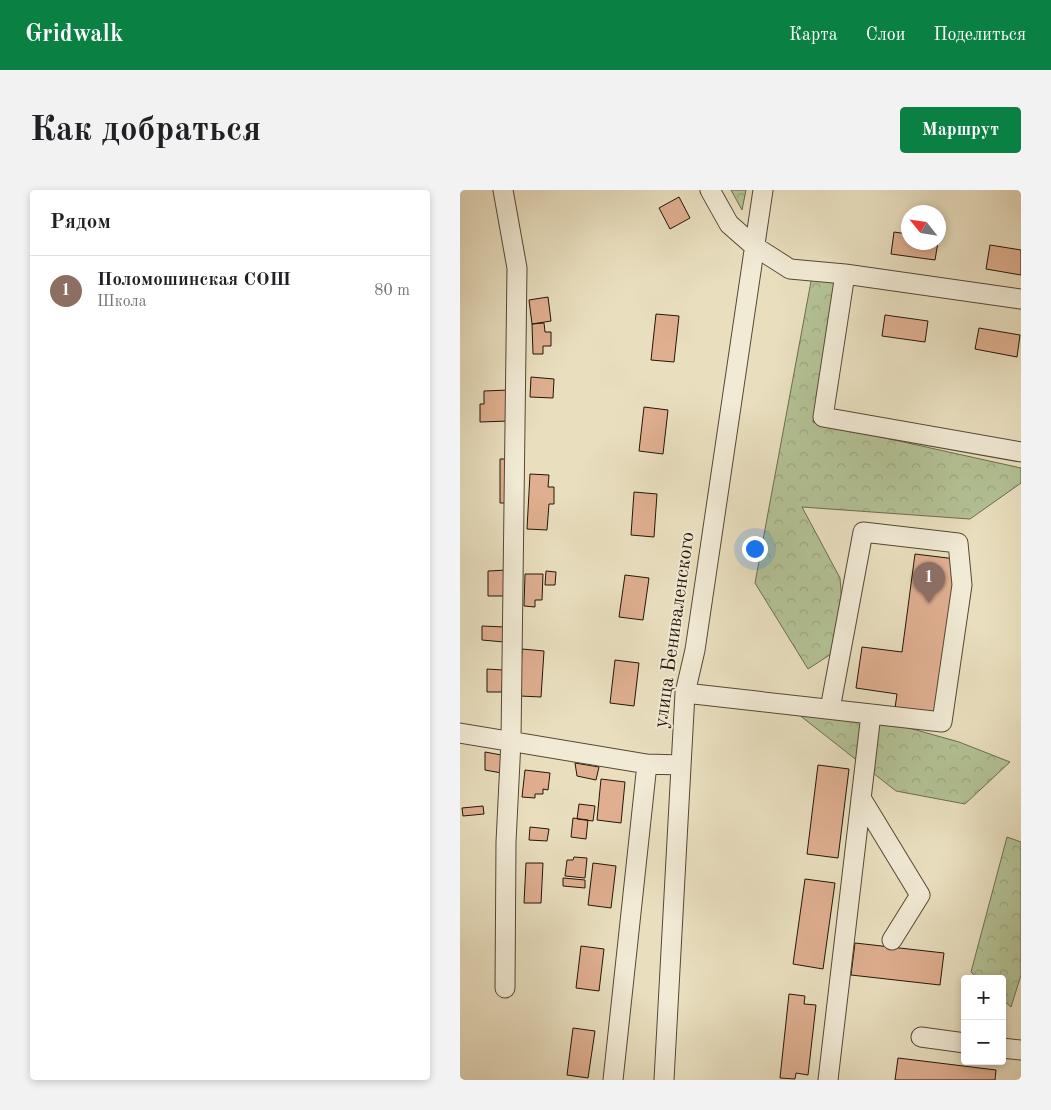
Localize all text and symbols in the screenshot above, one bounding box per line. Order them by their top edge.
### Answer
text: Gridwalk [25,23,123,47]
text: Карта [789,26,838,44]
text: Слои [866,26,905,44]
text: Поделиться [933,26,1026,44]
button: Маршрут [900,107,1021,153]
text: Как добраться [30,113,261,148]
north arrow [901,205,946,250]
text: Рядом [50,212,111,233]
text: Поломошинская СОШ [97,271,291,290]
text: 1 [61,283,71,299]
text: 80 m [374,283,410,299]
text: Школа [97,294,147,310]
street label: улица Бениваленского [651,531,699,729]
your location [742,536,768,562]
pin: 1 [913,562,945,603]
map controls [961,975,1006,1065]
button: + [961,975,1006,1020]
button: − [961,1020,1006,1065]

